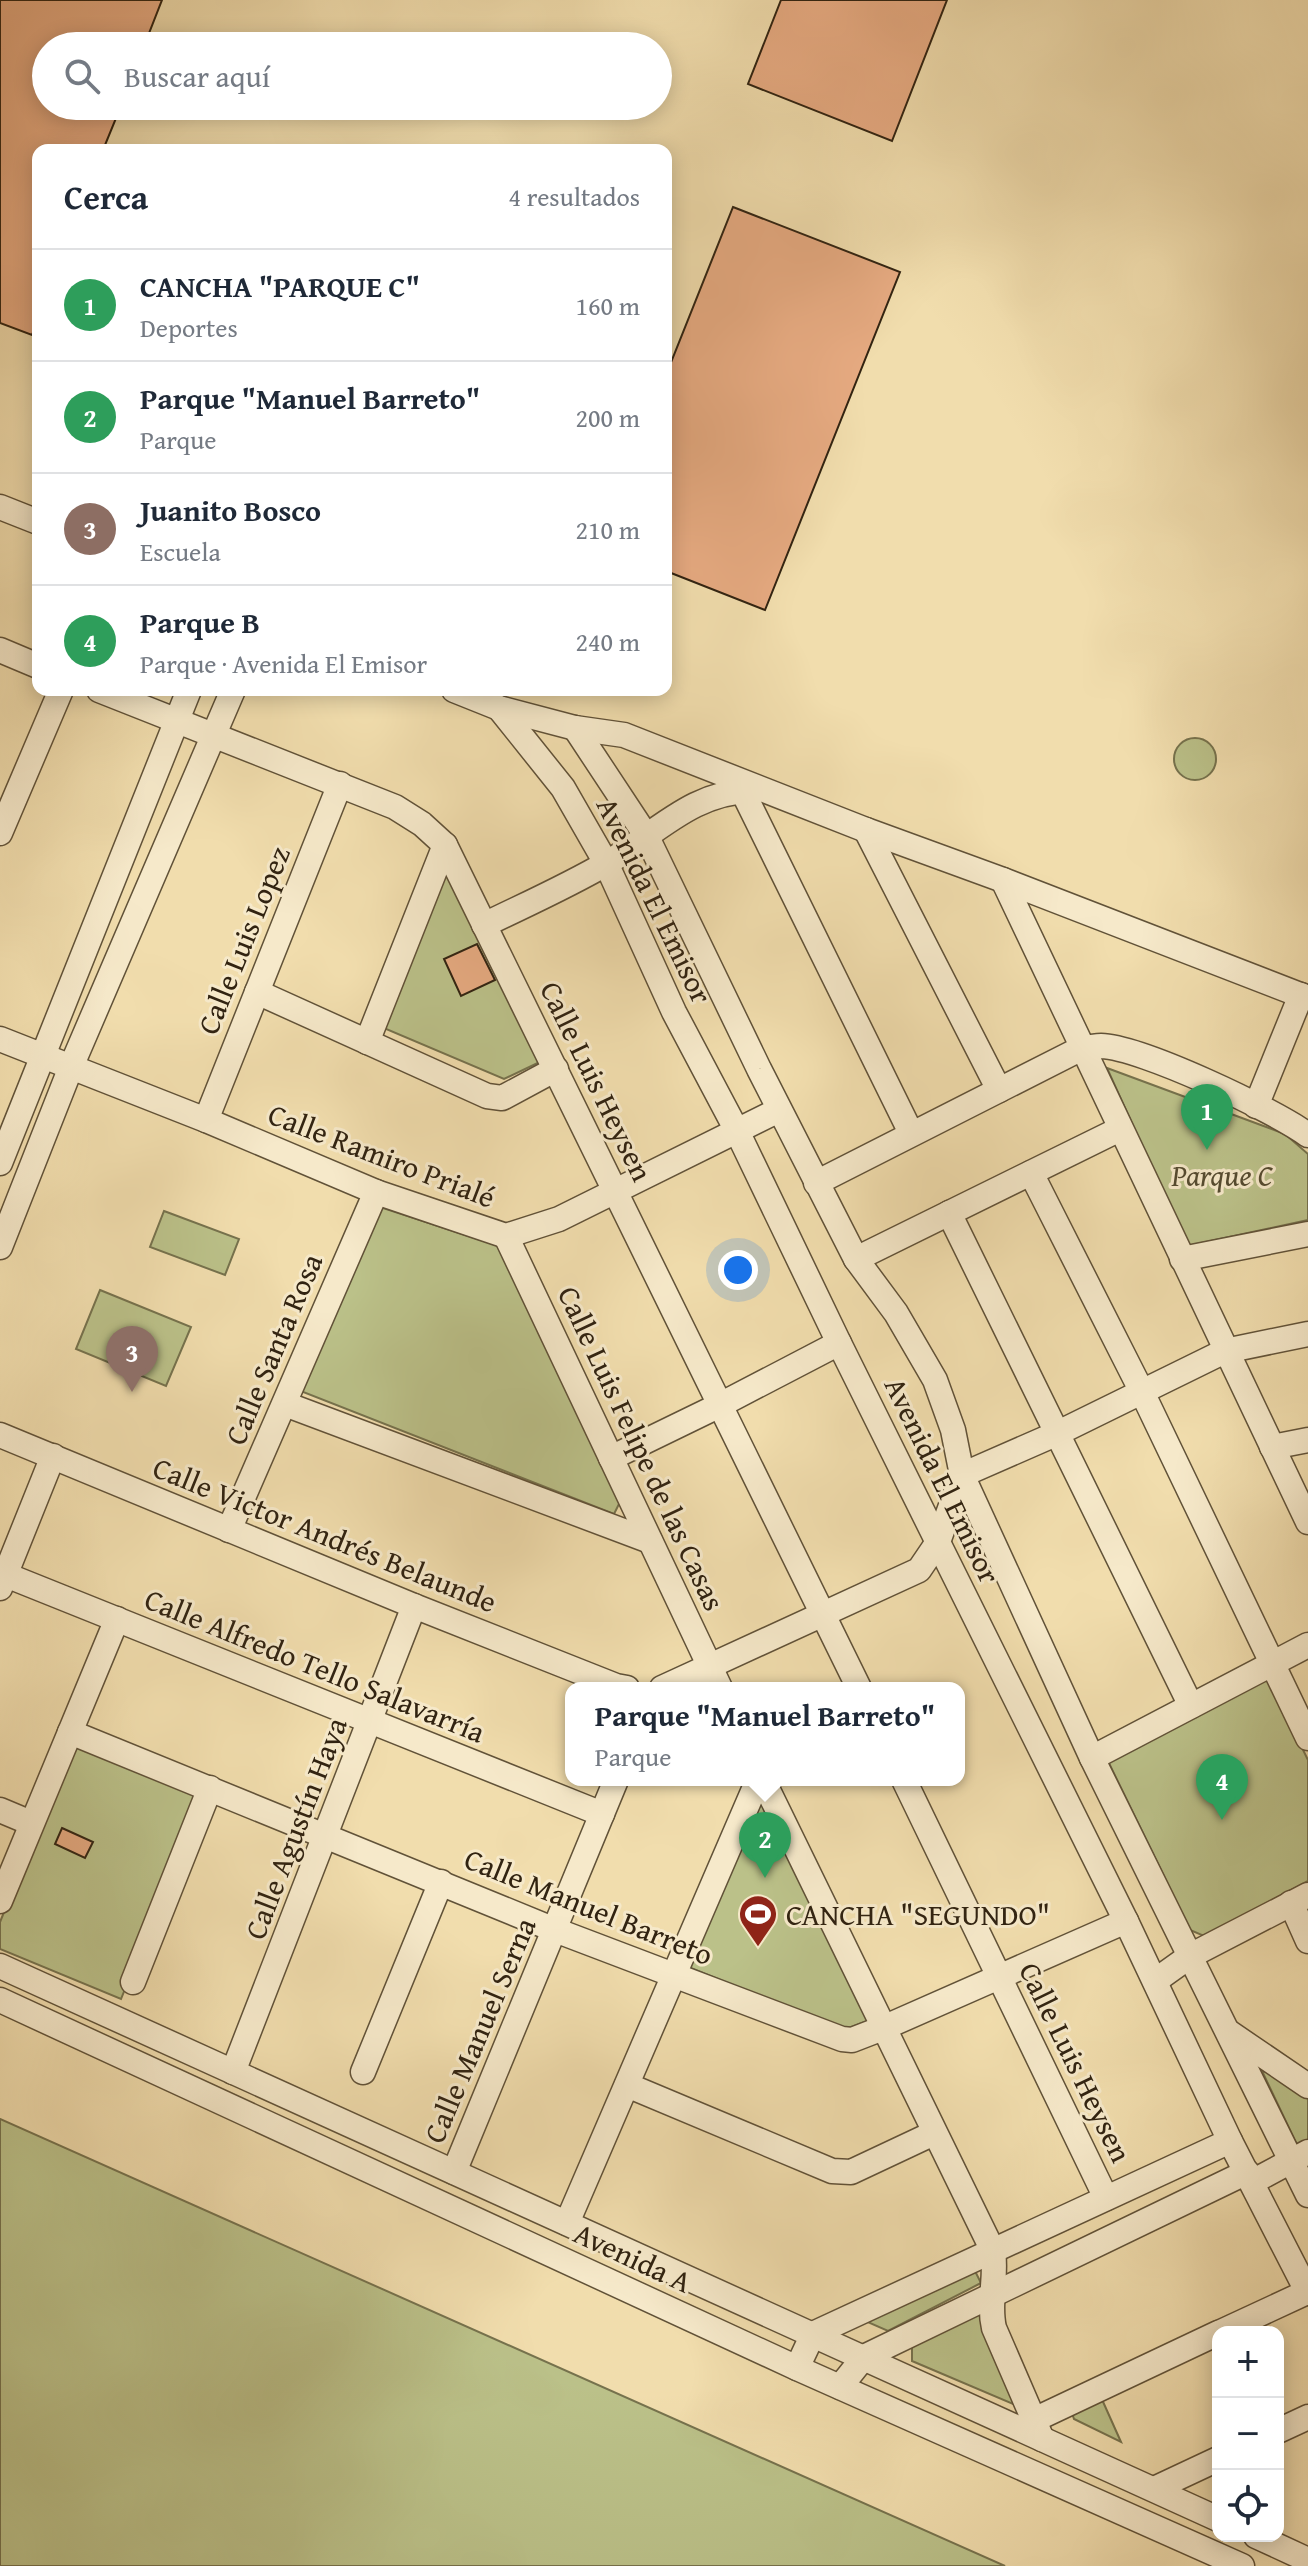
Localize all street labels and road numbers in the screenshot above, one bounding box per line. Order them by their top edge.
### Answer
street label: Avenida El Emisor [586,789,724,1011]
street label: Calle Luis Lopez [185,839,301,1041]
street label: Calle Luis Heysen [530,974,665,1189]
street label: Calle Ramiro Prialé [262,1091,502,1219]
street label: Calle Santa Rosa [213,1247,333,1451]
street label: Calle Luis Felipe de las Casas [547,1279,737,1617]
street label: Avenida El Emisor [874,1369,1012,1591]
street label: Calle Victor Andrés Belaunde [147,1445,503,1623]
street label: Calle Alfredo Tello Salavarría [138,1577,492,1753]
street label: Calle Agustín Haya [232,1711,358,1945]
street label: Calle Manuel Barreto [458,1836,720,1976]
street label: Calle Manuel Serna [412,1910,546,2150]
street label: Calle Luis Heysen [1009,1955,1144,2170]
street label: Avenida A [567,2211,699,2303]

